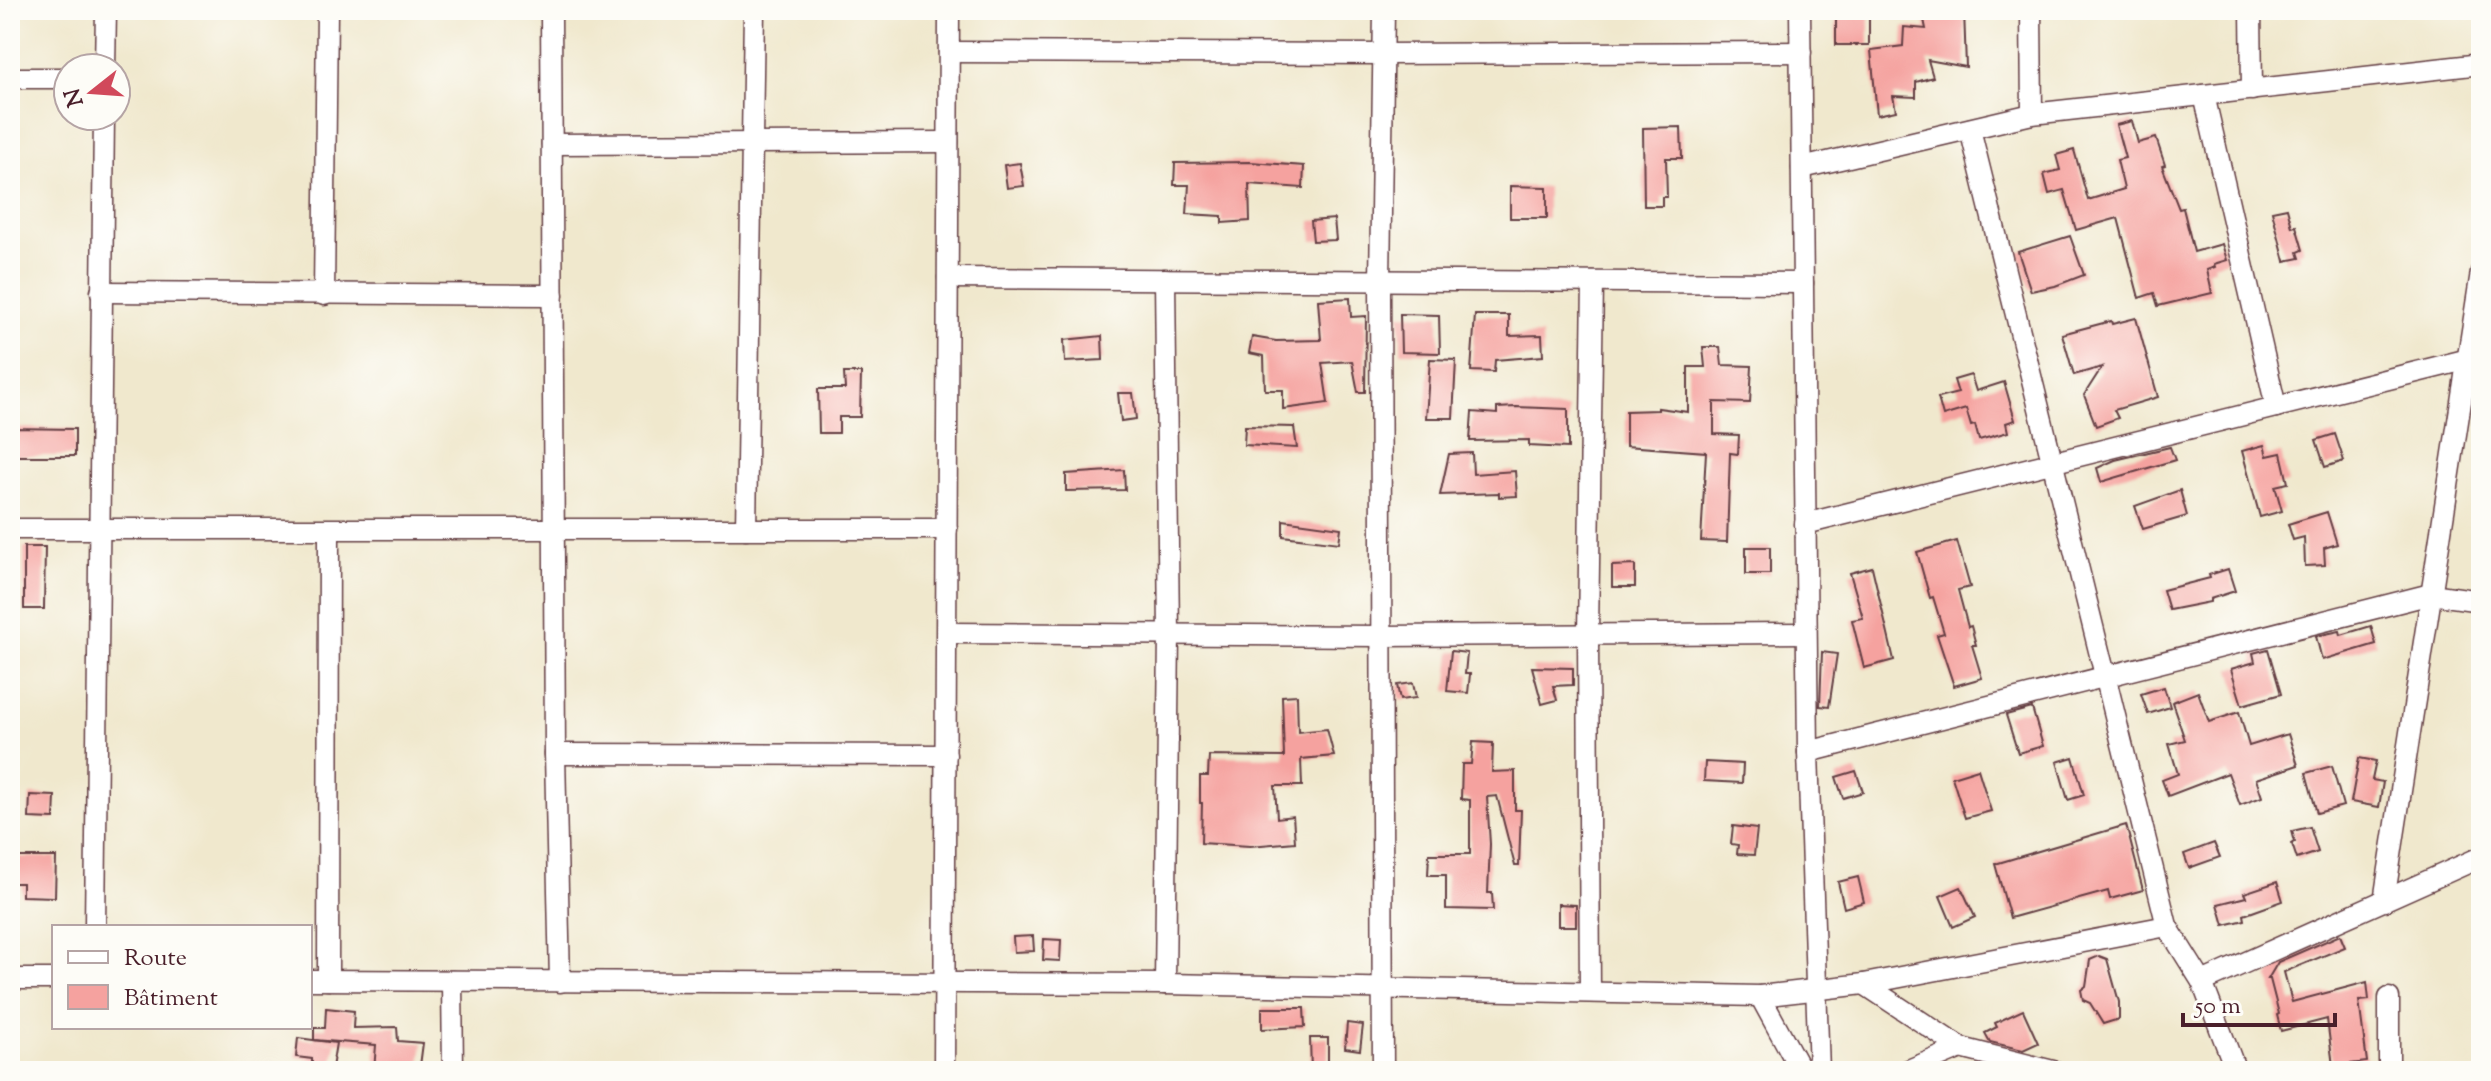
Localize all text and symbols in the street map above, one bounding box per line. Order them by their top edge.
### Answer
north arrow [52,52,132,132]
text: N [58,83,94,110]
legend [52,925,312,1029]
text: Route [124,942,187,976]
scale bar [2183,977,2335,1027]
text: Bâtiment [124,982,218,1016]
text: 50 m [2193,990,2241,1024]

